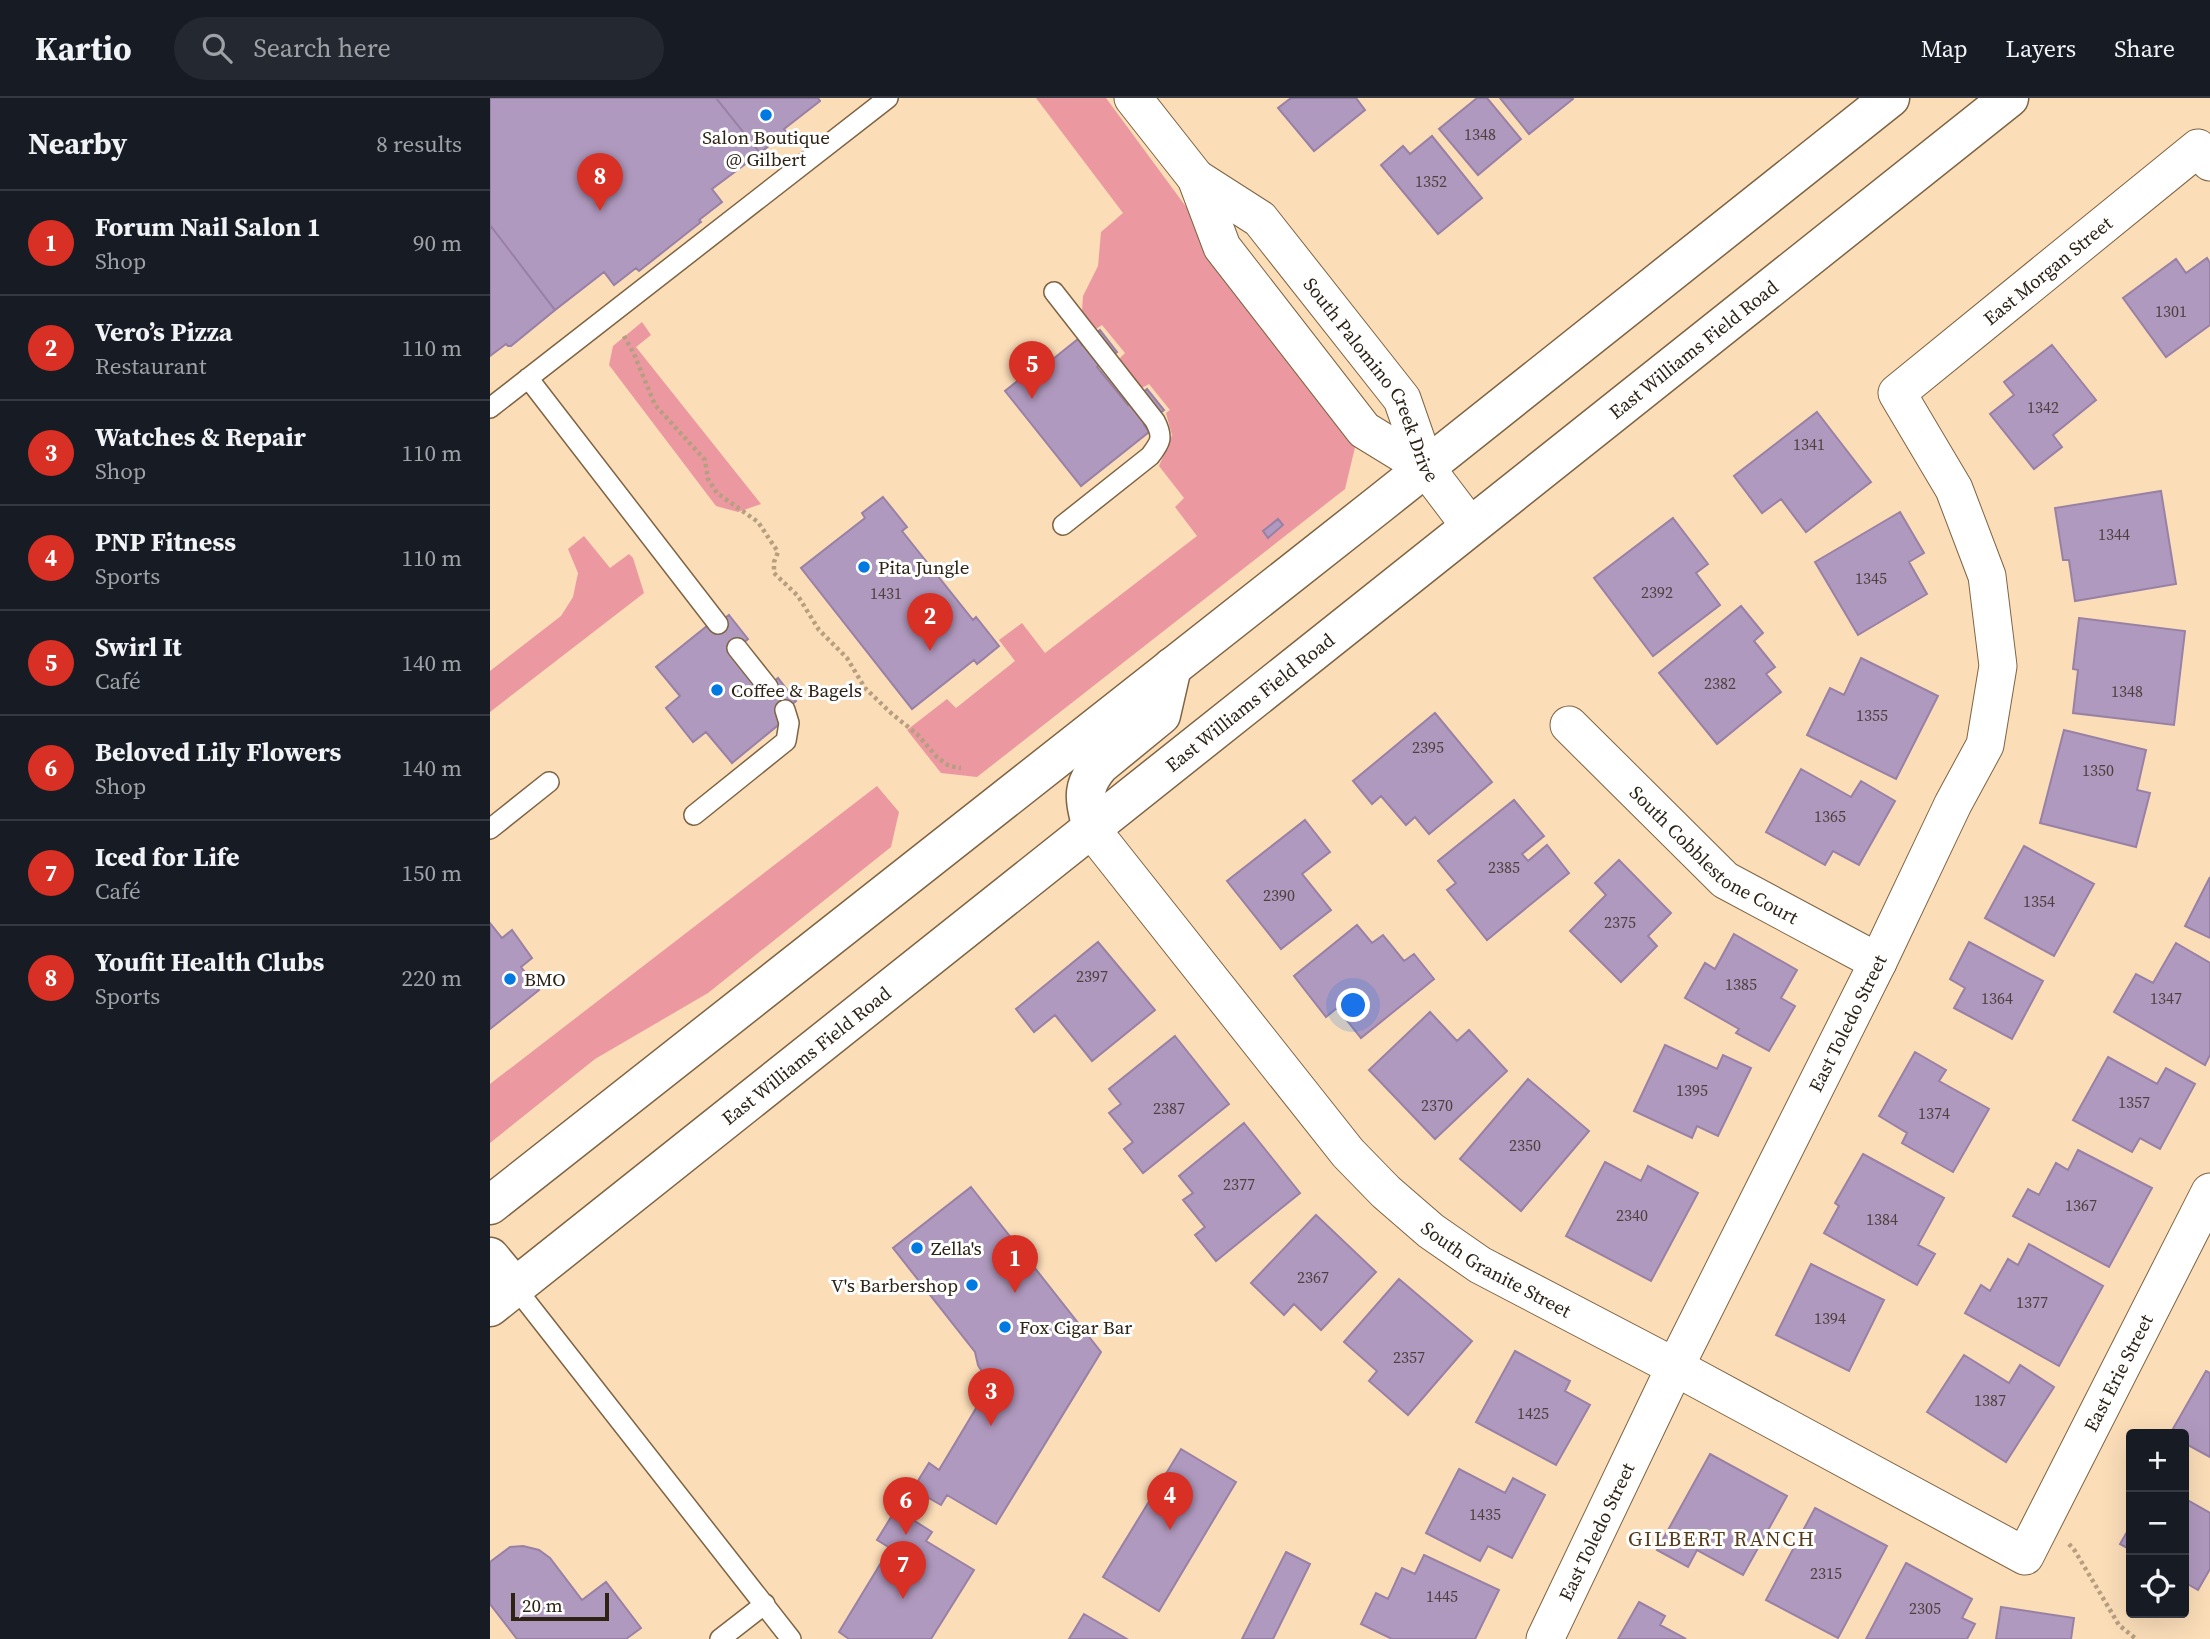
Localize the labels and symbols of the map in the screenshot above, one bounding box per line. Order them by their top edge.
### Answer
marker: Salon Boutique @ Gilbert [758,107,774,123]
house number: 1348 [1464,123,1496,145]
place label: Salon Boutique @ Gilbert [702,124,830,172]
pin: 8 [577,153,623,211]
house number: 1352 [1415,170,1447,192]
street label: East Morgan Street [1978,210,2118,331]
street label: South Palomino Creek Drive [1298,272,1445,487]
street label: East Williams Field Road [1603,274,1784,425]
house number: 1301 [2155,300,2187,322]
pin: 5 [1009,341,1055,399]
house number: 1342 [2027,396,2059,418]
house number: 1341 [1793,433,1825,455]
house number: 1344 [2098,523,2130,545]
place label: Pita Jungle [878,554,969,580]
marker: Pita Jungle [856,559,872,575]
house number: 1345 [1855,567,1887,589]
house number: 2392 [1641,581,1673,603]
house number: 1431 [870,582,902,604]
pin: 2 [907,593,953,651]
street label: East Williams Field Road [1160,627,1340,778]
house number: 2382 [1704,672,1736,694]
place label: Coffee & Bagels [731,677,862,703]
house number: 1348 [2111,680,2143,702]
marker: Coffee & Bagels [709,682,725,698]
house number: 1355 [1856,704,1888,726]
house number: 2395 [1412,736,1444,758]
house number: 1350 [2082,759,2114,781]
street label: South Cobblestone Court [1624,780,1804,930]
house number: 1365 [1814,805,1846,827]
house number: 2385 [1488,856,1520,878]
house number: 2390 [1263,884,1295,906]
house number: 1354 [2023,890,2055,912]
house number: 2375 [1604,911,1636,933]
street label: East Toledo Street [1802,950,1893,1096]
house number: 2397 [1076,965,1108,987]
place label: BMO [524,966,566,992]
marker: BMO [502,971,518,987]
house number: 1385 [1725,973,1757,995]
street label: East Williams Field Road [716,980,896,1131]
house number: 1364 [1981,987,2013,1009]
house number: 1347 [2150,987,2182,1009]
your location [1336,988,1370,1022]
house number: 1395 [1676,1079,1708,1101]
house number: 1357 [2118,1091,2150,1113]
house number: 2370 [1421,1094,1453,1116]
house number: 2387 [1153,1097,1185,1119]
house number: 1374 [1918,1102,1950,1124]
house number: 2350 [1509,1134,1541,1156]
house number: 2377 [1223,1173,1255,1195]
house number: 1367 [2065,1194,2097,1216]
house number: 2340 [1616,1204,1648,1226]
house number: 1384 [1866,1208,1898,1230]
street label: South Granite Street [1416,1215,1577,1324]
place label: Zella's [931,1235,982,1261]
pin: 1 [992,1235,1038,1293]
marker: Zella's [909,1240,925,1256]
house number: 2367 [1297,1266,1329,1288]
place label: V's Barbershop [831,1272,958,1298]
marker: V's Barbershop [964,1277,980,1293]
house number: 1377 [2016,1291,2048,1313]
house number: 1394 [1814,1307,1846,1329]
street label: East Erie Street [2077,1309,2159,1436]
place label: Fox Cigar Bar [1019,1314,1132,1340]
marker: Fox Cigar Bar [997,1319,1013,1335]
house number: 2357 [1393,1346,1425,1368]
pin: 3 [968,1368,1014,1426]
house number: 1387 [1974,1389,2006,1411]
house number: 1425 [1517,1402,1549,1424]
street label: East Toledo Street [1552,1458,1641,1605]
pin: 4 [1147,1472,1193,1530]
pin: 6 [883,1477,929,1535]
house number: 1435 [1469,1503,1501,1525]
district label: GILBERT RANCH [1628,1524,1816,1553]
pin: 7 [880,1541,926,1599]
house number: 2315 [1810,1562,1842,1584]
house number: 1445 [1426,1585,1458,1607]
scale bar [511,1590,609,1622]
house number: 2305 [1909,1597,1941,1619]

